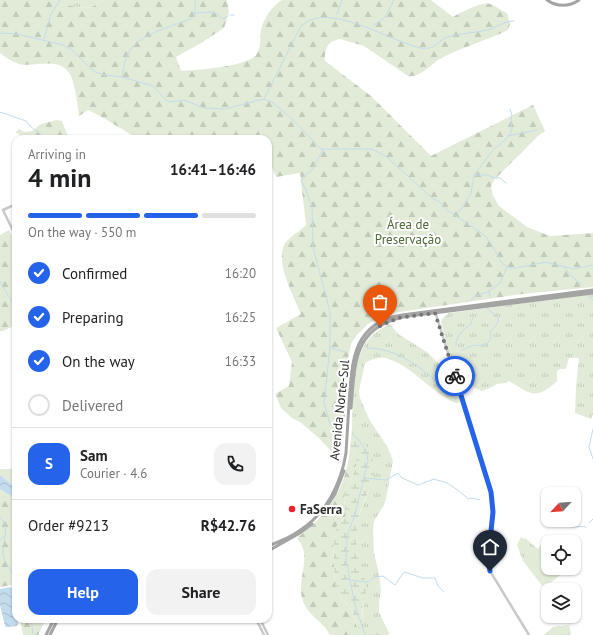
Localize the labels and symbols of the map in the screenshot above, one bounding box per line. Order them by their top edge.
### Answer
park label: Área de Preservação [375,216,441,248]
pin [363,285,397,326]
courier [435,356,475,396]
street label: Avenida Norte-Sul [326,359,353,461]
north arrow [541,487,581,527]
place label: FaSerra [300,501,342,518]
marker: FaSerra [287,504,297,514]
pin [473,530,507,571]

